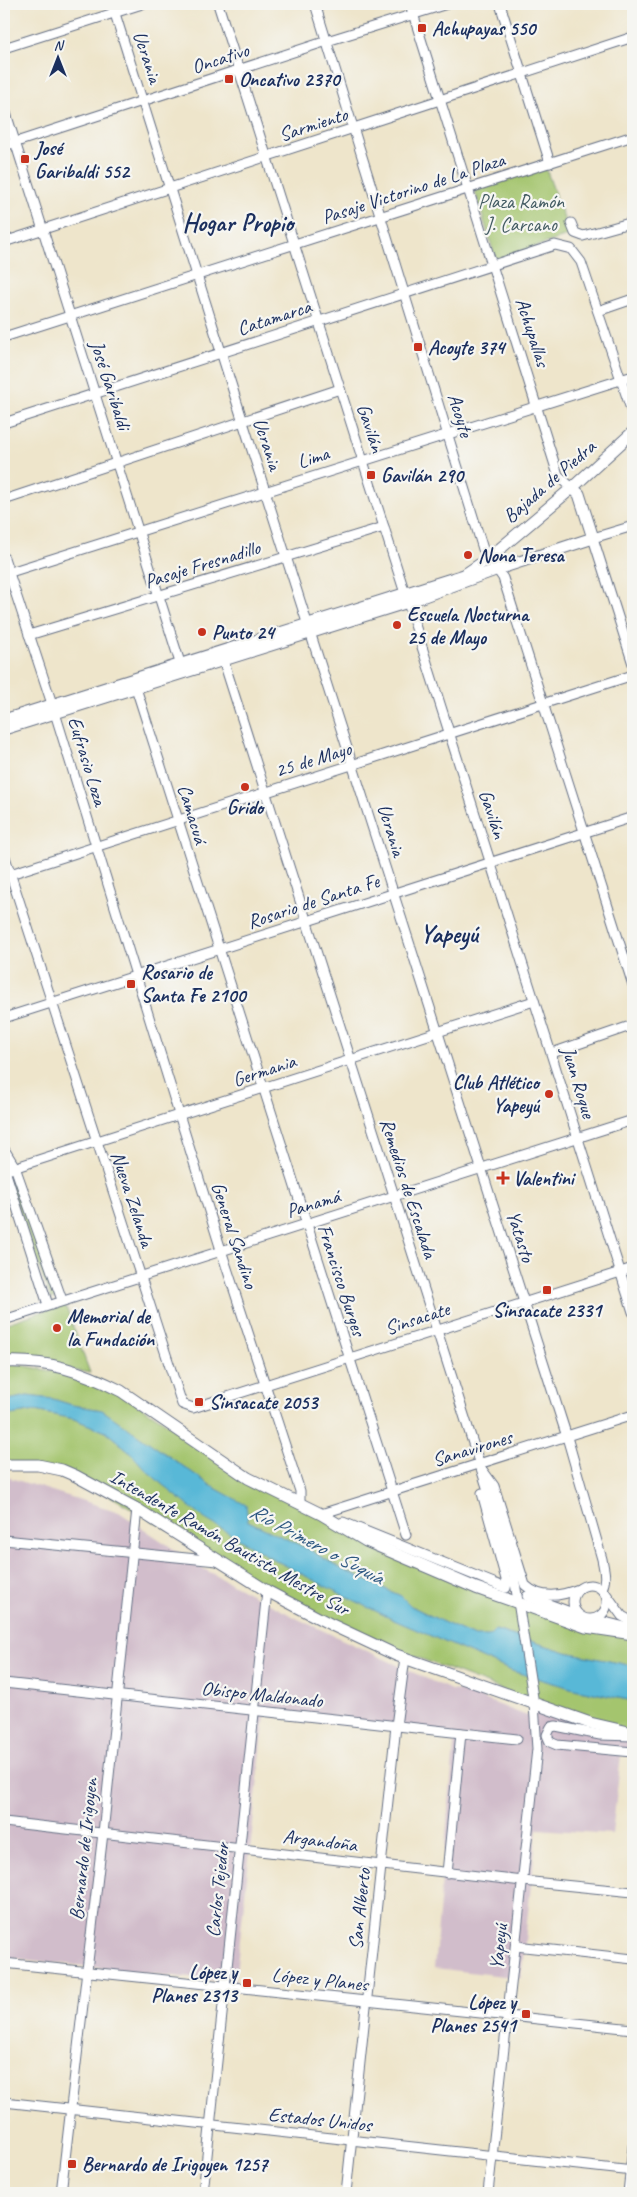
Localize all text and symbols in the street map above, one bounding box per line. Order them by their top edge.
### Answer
place label: Achupayas 550 [432,16,537,41]
marker: Achupayas 550 [416,22,428,34]
street label: Ucrania [127,28,168,88]
north arrow [32,32,82,82]
text: N [54,37,65,54]
street label: Oncativo [188,37,253,79]
place label: Oncativo 2370 [239,67,342,92]
marker: Oncativo 2370 [223,73,235,85]
street label: Sarmiento [276,101,351,147]
place label: José Garibaldi 552 [33,136,131,184]
street label: Pasaje Victorino de La Plaza [319,147,510,230]
marker: José Garibaldi 552 [19,153,31,165]
park label: Plaza Ramón J. Carcano [478,189,565,237]
district label: Hogar Propio [183,207,296,239]
street label: Catamarca [234,293,315,341]
street label: Achupallas [510,295,556,372]
place label: Acoyte 374 [428,335,508,361]
street label: José Garibaldi [84,336,137,435]
marker: Acoyte 374 [412,341,424,353]
street label: Acoyte [442,390,479,441]
street label: Gavilán [351,401,390,457]
street label: Ucrania [247,415,288,475]
street label: Bajada de Piedra [498,434,602,528]
street label: Lima [294,440,334,474]
place label: Gavilán 290 [381,463,465,488]
marker: Gavilán 290 [365,469,377,481]
street label: Pasaje Fresnadillo [141,535,264,594]
place label: Nona Teresa [478,543,566,568]
marker: Nona Teresa [462,549,474,561]
place label: Escuela Nocturna 25 de Mayo [407,602,530,651]
marker: Escuela Nocturna 25 de Mayo [391,619,403,631]
place label: Punto 24 [212,620,277,645]
marker: Punto 24 [196,626,208,638]
street label: Eufrasio Loza [62,714,113,810]
street label: 25 de Mayo [272,736,355,783]
marker: Grido [239,781,251,793]
street label: Camacuá [172,782,214,849]
street label: Gavilán [473,787,512,843]
place label: Grido [227,795,265,820]
street label: Ucrania [372,801,412,861]
street label: Rosario de Santa Fe [244,868,384,935]
district label: Yapeyú [420,918,481,950]
place label: Rosario de Santa Fe 2100 [141,960,247,1008]
marker: Rosario de Santa Fe 2100 [125,978,137,990]
street label: Juan Roque [556,1042,602,1122]
street label: Germania [229,1048,300,1092]
place label: Club Atlético Yapeyú [453,1070,541,1119]
marker: Club Atlético Yapeyú [543,1088,555,1100]
street label: Remedios de Escalada [374,1115,443,1263]
street label: Nueva Zelanda [105,1148,160,1252]
place label: Valentini [513,1166,577,1191]
marker: Valentini [497,1172,509,1184]
street label: General Sandino [206,1179,264,1292]
street label: Panamá [283,1183,345,1224]
street label: Yatasto [501,1207,541,1266]
street label: Francisco Burges [312,1221,372,1341]
marker: Sinsacate 2331 [541,1284,553,1296]
street label: Sinsacate [382,1296,454,1341]
place label: Sinsacate 2331 [493,1298,603,1323]
place label: Memorial de la Fundación [67,1304,155,1352]
marker: Memorial de la Fundación [51,1322,63,1334]
place label: Sinsacate 2053 [209,1390,319,1415]
marker: Sinsacate 2053 [193,1396,205,1408]
street label: Sanavirones [429,1424,517,1472]
street label: Intendente Ramón Bautista Mestre Sur [106,1464,355,1622]
water label: Río Primero o Suquía [246,1498,390,1591]
street label: Obispo Maldonado [200,1676,325,1713]
street label: Bernardo de Irigoyen [64,1776,103,1921]
street label: Argandoña [281,1824,360,1858]
street label: Carlos Tejedor [200,1840,235,1938]
street label: San Alberto [343,1866,376,1951]
street label: Yapeyú [484,1921,513,1971]
place label: López y Planes 2313 [151,1960,239,2008]
street label: López y Planes [271,1962,371,1997]
marker: López y Planes 2313 [241,1977,253,1989]
place label: López y Planes 2541 [431,1990,518,2038]
marker: López y Planes 2541 [520,2008,532,2020]
street label: Estados Unidos [267,2102,375,2138]
place label: Bernardo de Irigoyen 1257 [82,2152,270,2178]
marker: Bernardo de Irigoyen 1257 [66,2158,78,2170]

